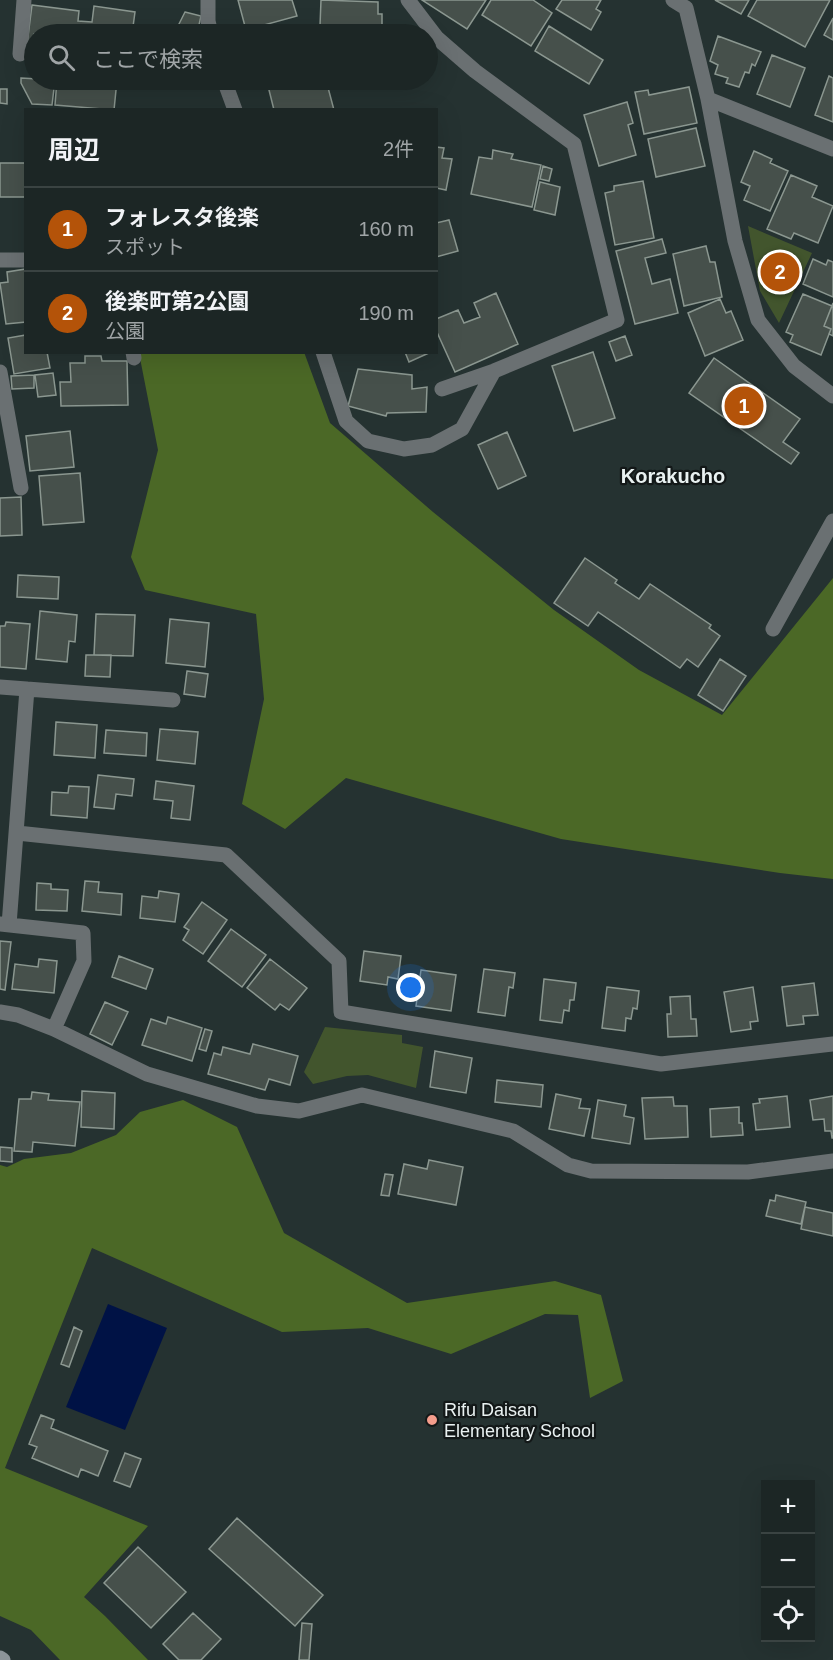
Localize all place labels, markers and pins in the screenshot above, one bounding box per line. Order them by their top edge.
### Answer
pin: 2 [760,250,800,294]
pin: 1 [724,384,764,428]
place label: Rifu Daisan Elementary School [444,1400,595,1441]
marker: Rifu Daisan Elementary School [425,1413,439,1427]

